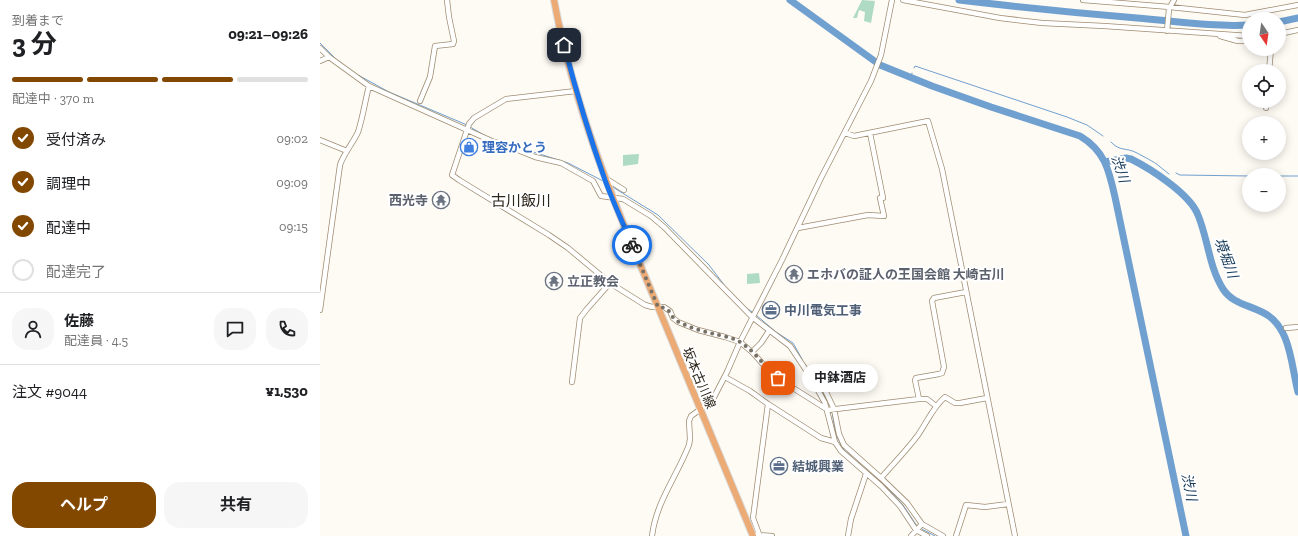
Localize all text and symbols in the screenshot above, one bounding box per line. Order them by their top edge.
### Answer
north arrow [1242,12,1286,56]
map controls [1242,12,1286,212]
text: 到着まで [12,13,64,28]
text: 09:21–09:26 [228,25,308,43]
text: 3 分 [12,28,57,60]
pin [547,28,581,62]
icon: home [553,34,575,56]
button: locate [1242,64,1286,108]
text: 配達中 · 370 m [12,91,94,106]
button: + [1242,116,1286,160]
icon: check [12,127,34,149]
text: 受付済み [46,131,106,149]
text: 09:02 [277,131,308,146]
shop icon: 理容かとう [459,137,479,157]
place label: 理容かとう [482,140,547,155]
water label: 渋川 [1107,153,1133,187]
button: − [1242,168,1286,212]
icon: check [12,171,34,193]
text: 調理中 [46,175,91,193]
text: 09:09 [276,175,308,190]
temple icon: 西光寺 [431,190,451,210]
district label: 古川飯川 [491,192,551,210]
place label: 西光寺 [389,193,428,208]
icon: check [12,215,34,237]
text: 配達中 [46,219,91,237]
text: 09:15 [279,219,308,234]
courier [612,225,652,265]
icon: bike [621,234,643,256]
water label: 境堀川 [1211,235,1242,283]
text: 配達完了 [46,263,106,281]
temple icon: エホバの証人の王国会館 大崎古川 [784,264,804,284]
place label: エホバの証人の王国会館 大崎古川 [807,267,1004,282]
temple icon: 立正教会 [544,271,564,291]
place label: 立正教会 [567,274,619,289]
office icon: 中川電気工事 [761,300,781,320]
place label: 中川電気工事 [784,303,862,318]
button: person [12,308,54,350]
button: chat [214,308,256,350]
button: phone [266,308,308,350]
text: 佐藤 [64,312,94,330]
text: 配達員 · 4.5 [64,333,128,348]
street label: 坂本古川線 [679,345,719,411]
pin [761,361,795,395]
callout: 中鉢酒店 [802,364,878,392]
icon: bag [767,367,789,389]
text: 中鉢酒店 [814,370,866,385]
text: ¥1,530 [265,382,308,400]
text: 注文 #9044 [12,383,87,401]
office icon: 結城興業 [769,456,789,476]
place label: 結城興業 [792,459,844,474]
water label: 渋川 [1178,472,1201,504]
button: ヘルプ [12,482,156,528]
button: 共有 [164,482,308,528]

